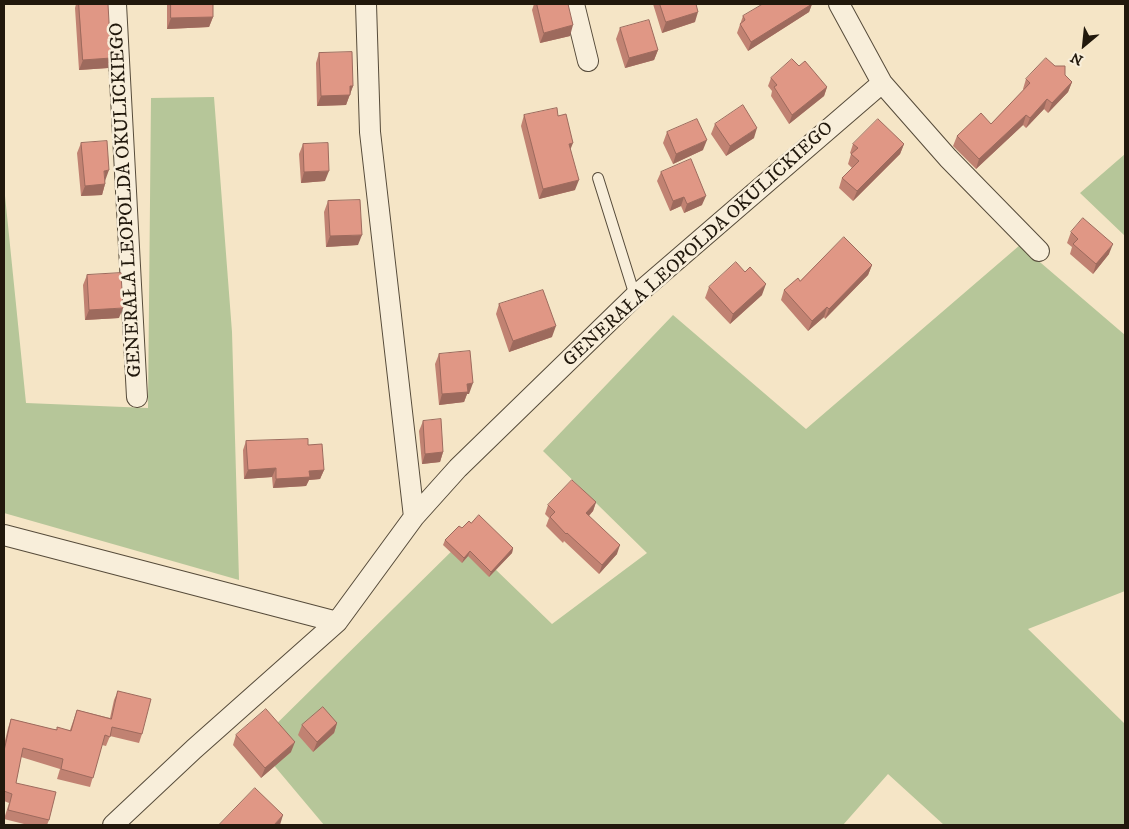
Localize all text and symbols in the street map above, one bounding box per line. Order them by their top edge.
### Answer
north arrow [1059,20,1109,70]
street label: GENERAŁA LEOPOLDA OKULICKIEGO [106,22,148,378]
text: N [1068,48,1086,69]
street label: GENERAŁA LEOPOLDA OKULICKIEGO [559,118,839,372]

